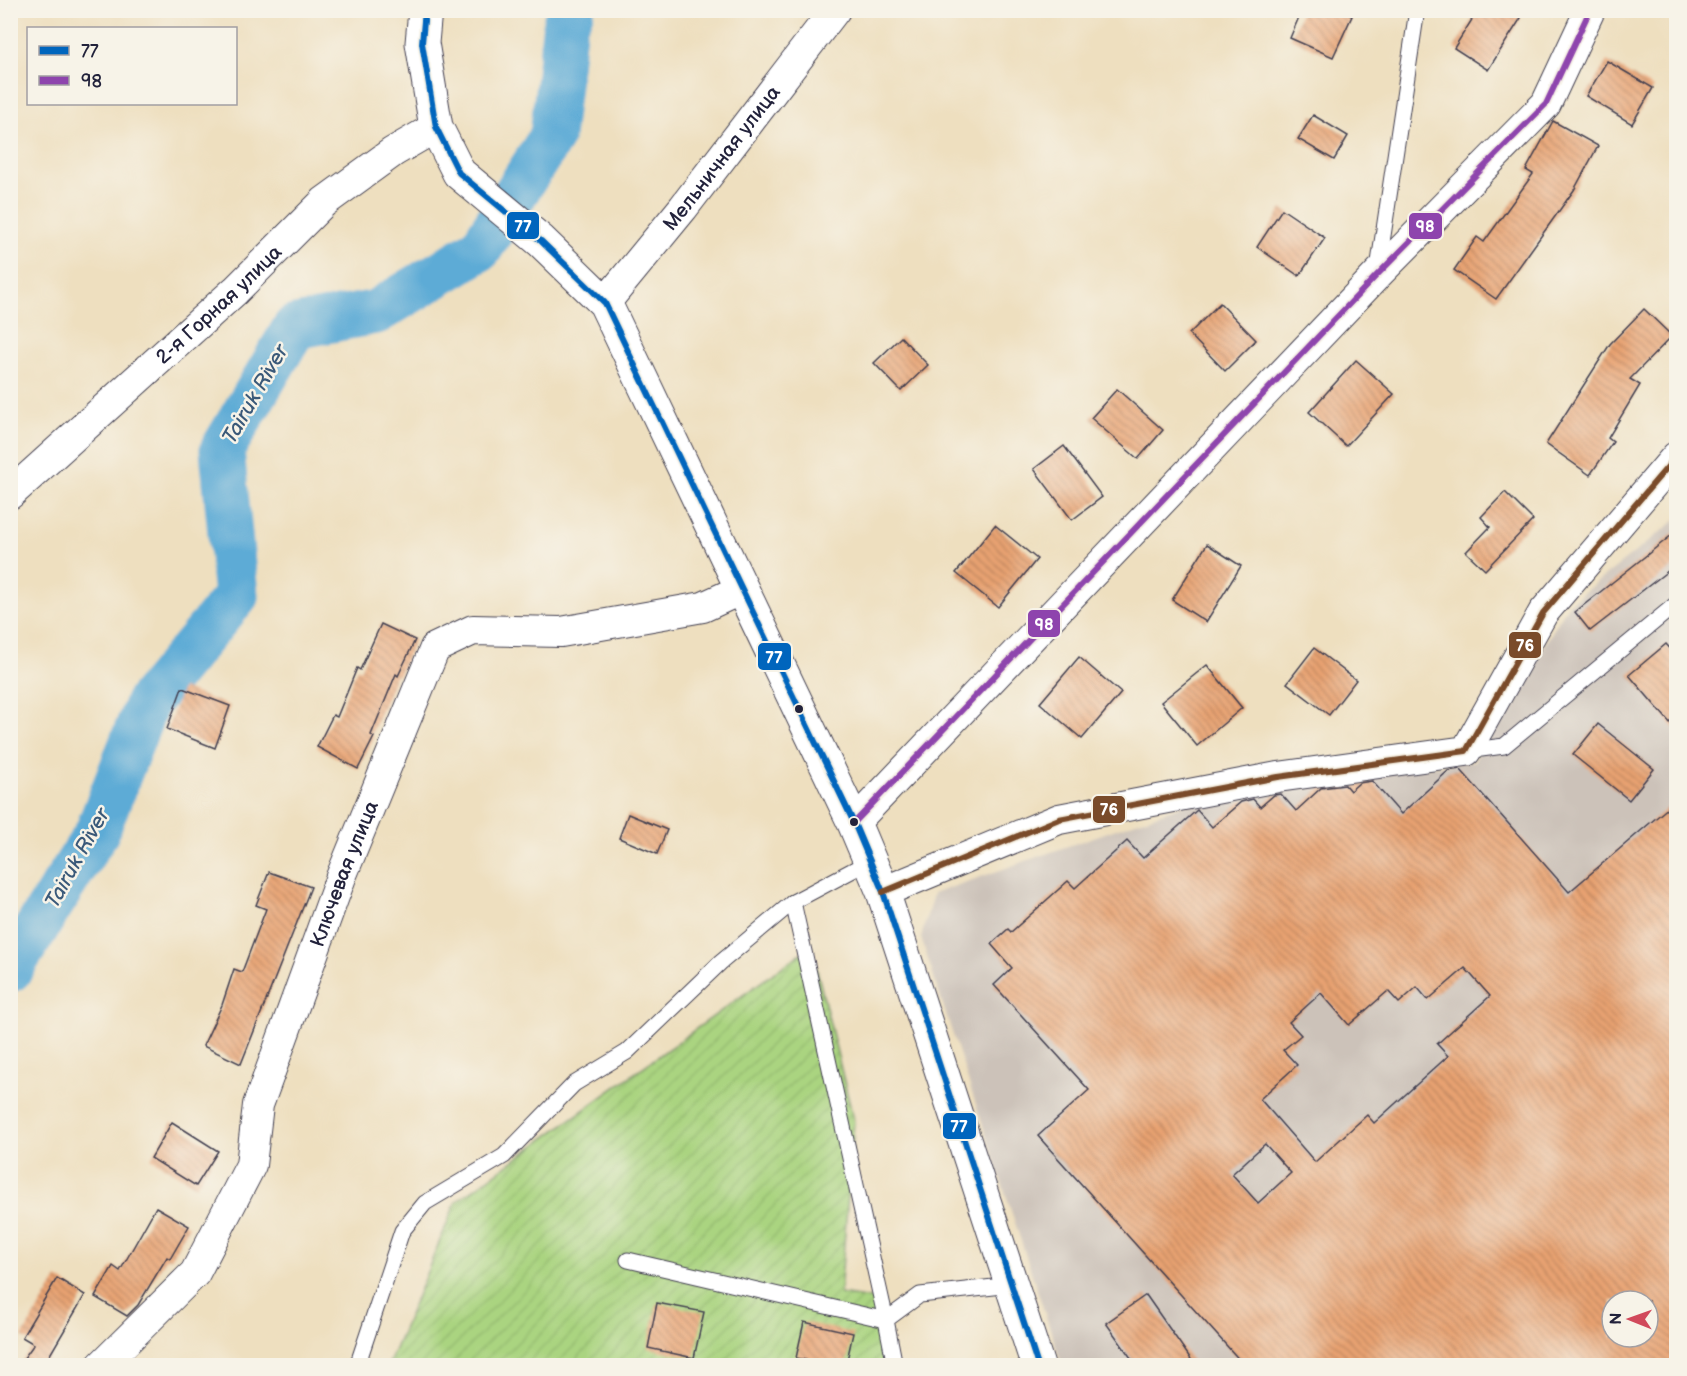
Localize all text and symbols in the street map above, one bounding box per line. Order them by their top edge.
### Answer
legend [27,27,237,105]
text: 77 [81,41,99,62]
text: 98 [81,71,102,92]
street label: Мельничная улица [658,81,786,236]
line badge: 77 [506,211,540,240]
line badge: 98 [1408,212,1443,240]
text: 77 [514,218,532,237]
text: 98 [1416,218,1435,237]
street label: 2-я Горная улица [151,240,287,369]
water label: Tairuk River [217,339,294,448]
line badge: 98 [1027,609,1061,638]
text: 98 [1035,616,1054,635]
line badge: 76 [1508,631,1542,659]
text: 76 [1516,637,1535,656]
line badge: 77 [757,642,792,671]
text: 77 [765,649,783,668]
unlabelled marker [793,703,805,715]
line badge: 76 [1092,795,1126,824]
street label: Ключевая улица [306,797,384,950]
text: 76 [1100,801,1119,820]
water label: Tairuk River [40,803,116,912]
unlabelled marker [848,816,860,828]
line badge: 77 [942,1112,977,1140]
text: 77 [950,1118,968,1137]
north arrow [1600,1289,1660,1349]
text: N [1607,1313,1626,1325]

